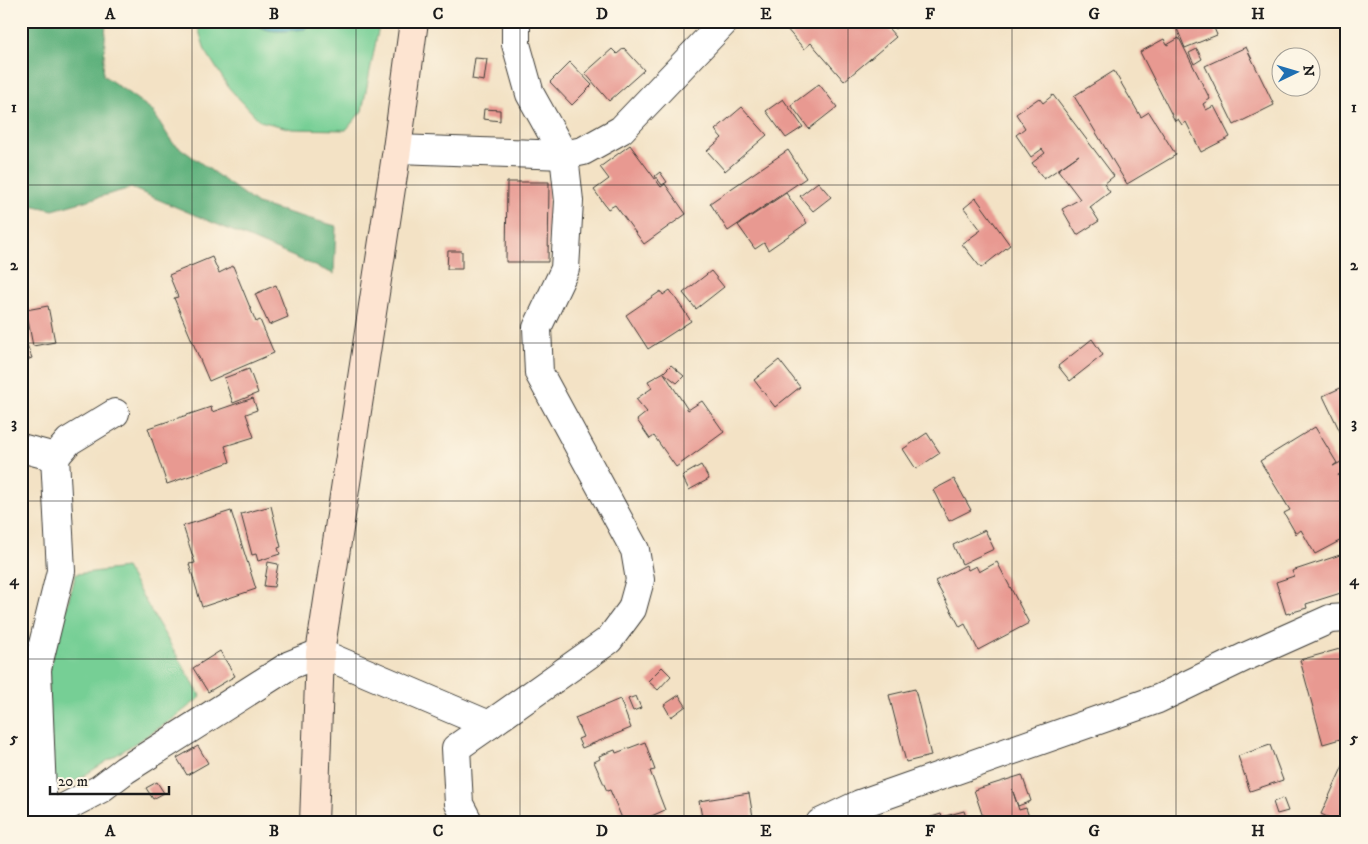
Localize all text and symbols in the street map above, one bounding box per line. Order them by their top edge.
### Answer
text: A [104,4,116,24]
text: B [269,4,279,24]
text: C [433,4,443,24]
text: D [596,4,608,24]
text: E [760,4,772,24]
text: F [925,4,935,24]
text: G [1088,4,1100,24]
text: H [1251,4,1265,24]
north arrow [1270,48,1320,98]
text: N [1298,64,1317,78]
text: 1 [11,97,17,117]
text: 1 [1351,97,1357,117]
text: 2 [10,255,19,275]
text: 2 [1350,255,1359,275]
text: 3 [11,413,17,433]
text: 3 [1351,413,1357,433]
text: 4 [8,570,19,590]
text: 4 [1348,570,1359,590]
text: 5 [9,728,18,748]
text: 5 [1349,728,1358,748]
scale bar [50,764,169,796]
text: 20 m [58,772,88,791]
text: A [104,821,116,841]
text: B [269,821,279,841]
text: C [433,821,443,841]
text: D [596,821,608,841]
text: E [760,821,772,841]
text: F [925,821,935,841]
text: G [1088,821,1100,841]
text: H [1251,821,1265,841]

